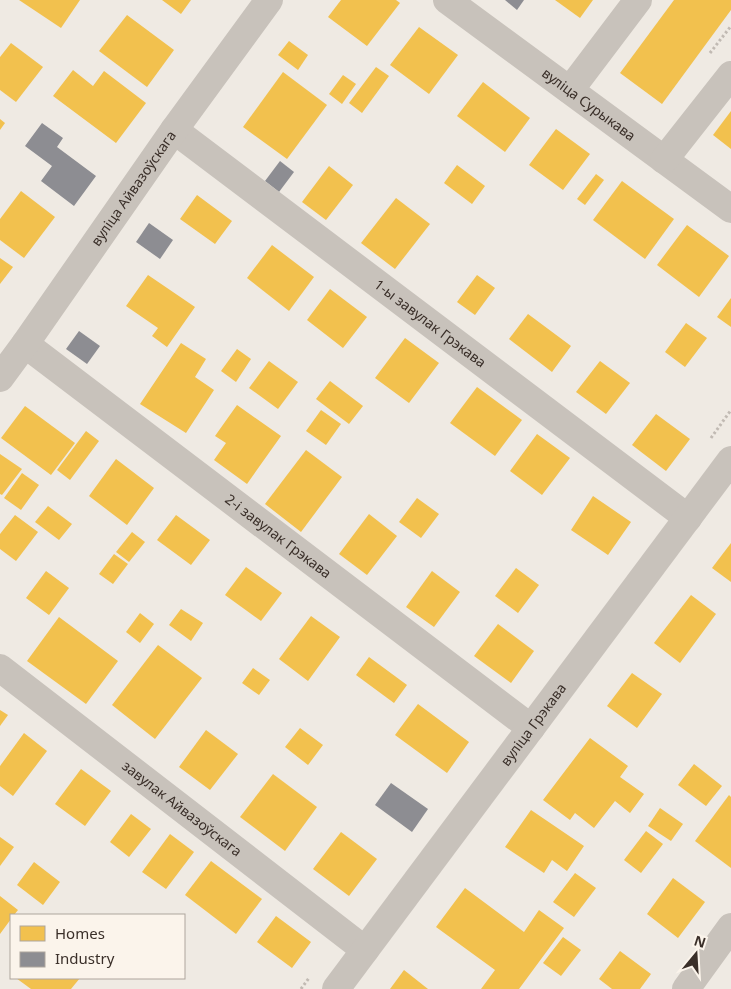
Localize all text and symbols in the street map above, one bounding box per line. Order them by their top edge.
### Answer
street label: вуліца Сурыкава [538,63,640,145]
street label: вуліца Айвазоўскага [86,126,180,249]
street label: 1-ы завулак Грэкава [371,275,490,371]
street label: 2-і завулак Грэкава [222,489,336,582]
street label: вуліца Грэкава [496,679,570,770]
street label: завулак Айвазоўскага [119,756,246,861]
legend [10,914,185,979]
text: Homes [55,923,105,943]
north arrow [671,929,721,979]
text: N [692,930,709,952]
text: Industry [55,948,115,968]

